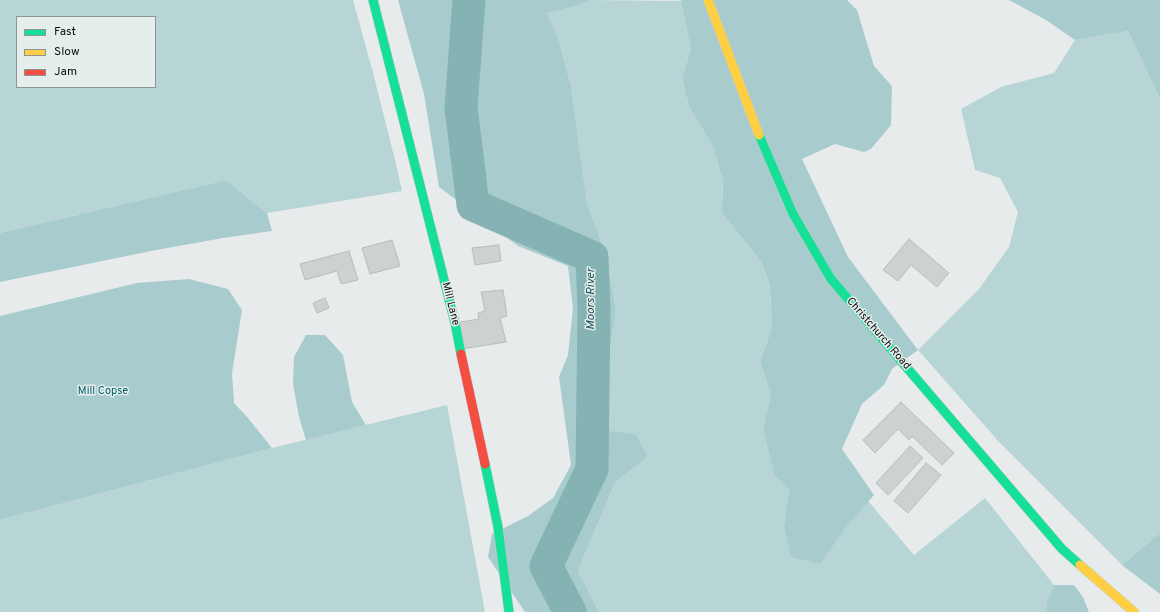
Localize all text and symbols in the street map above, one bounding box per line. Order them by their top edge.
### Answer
legend [16,16,156,88]
text: Fast [54,24,76,40]
text: Slow [54,44,80,60]
text: Jam [54,64,77,80]
water label: Moors River [585,268,599,330]
street label: Mill Lane [438,281,462,327]
street label: Christchurch Road [843,295,913,373]
park label: Mill Copse [78,385,128,399]

